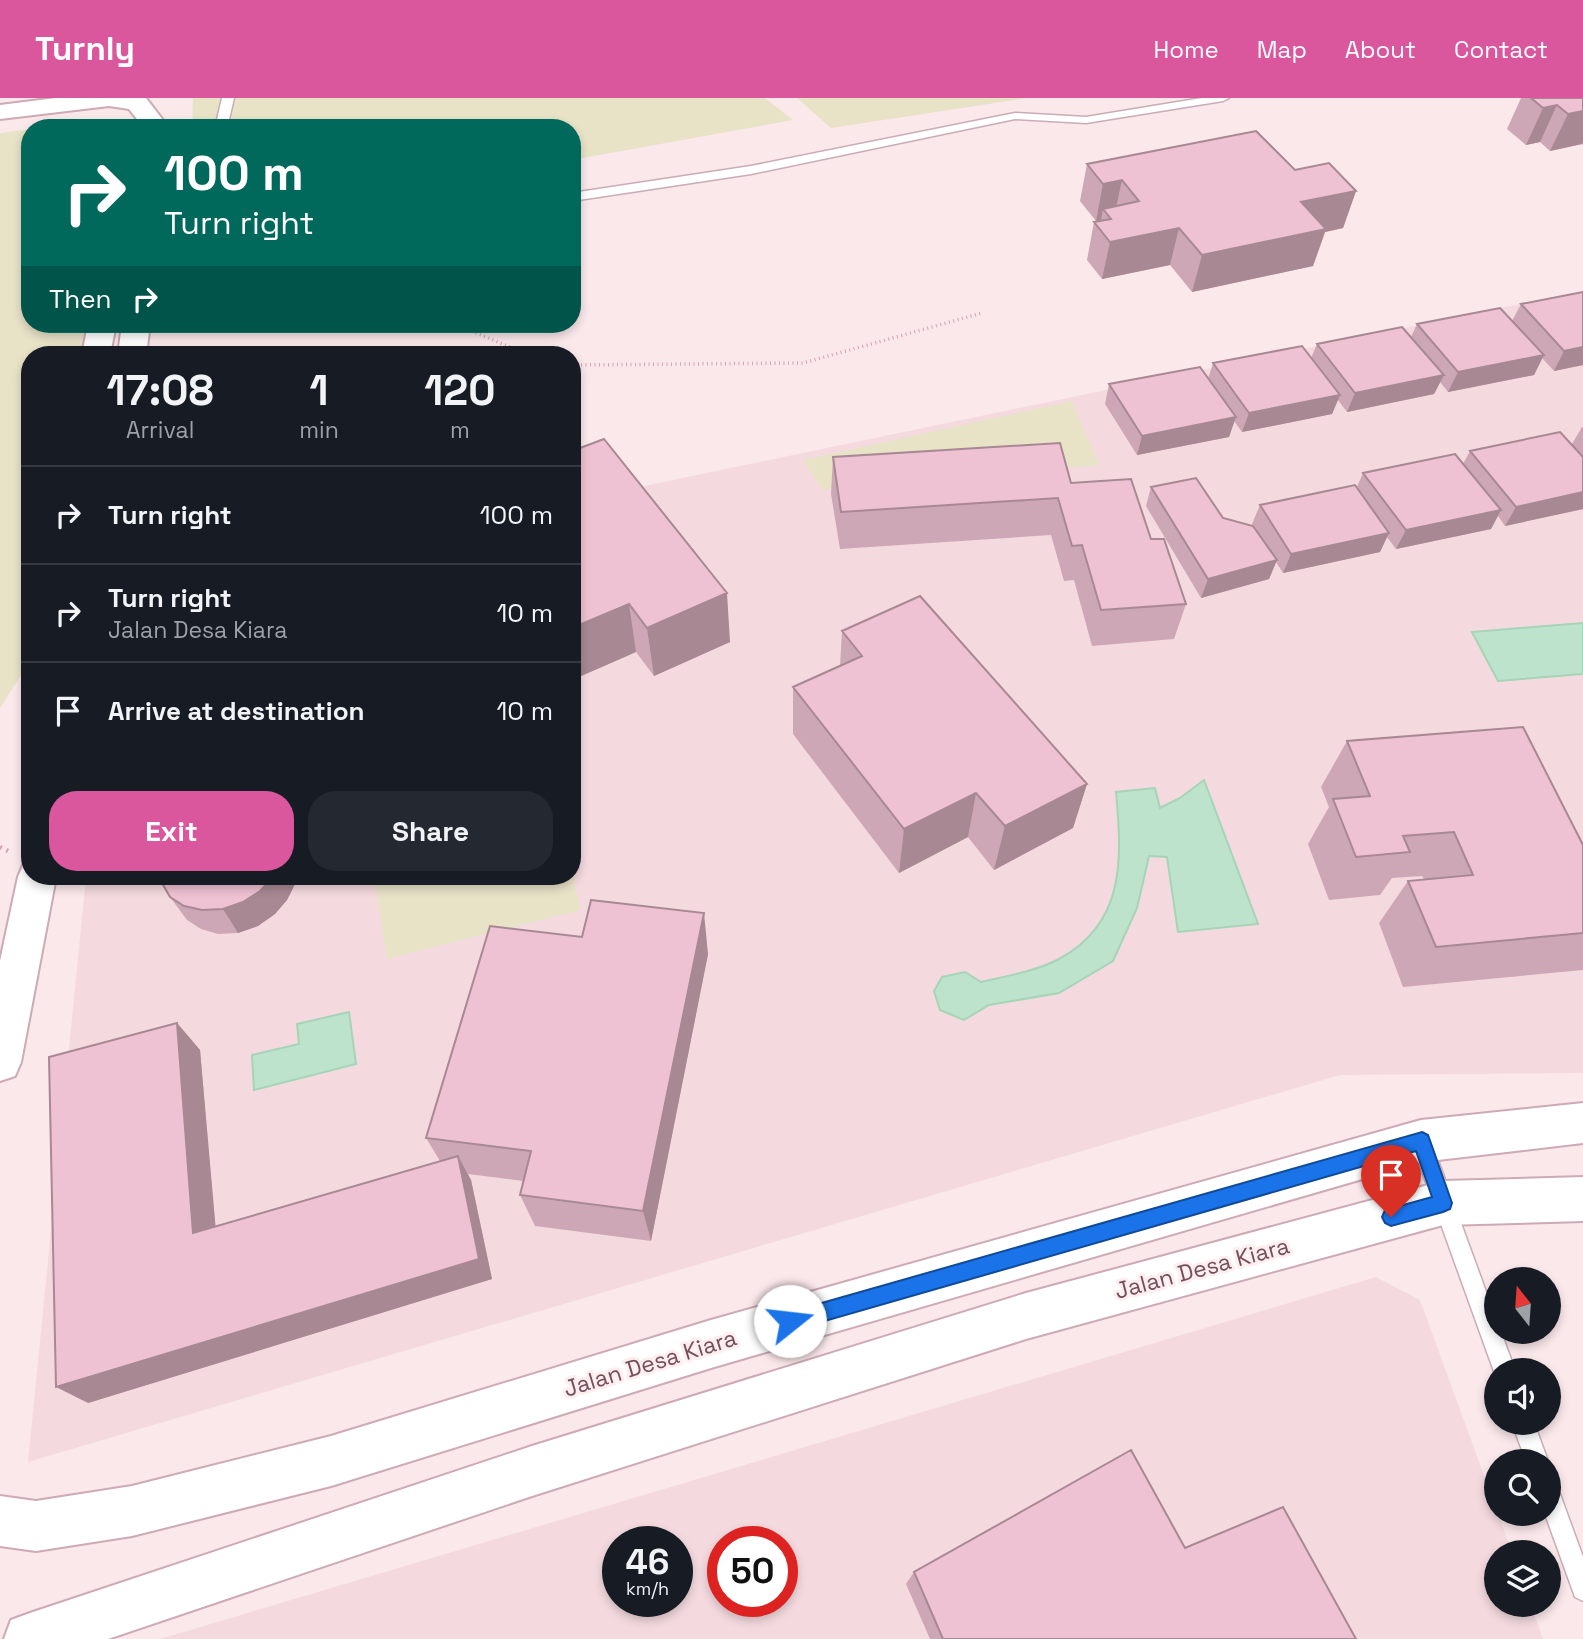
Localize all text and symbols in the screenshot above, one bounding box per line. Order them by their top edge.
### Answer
text: Turnly [35,28,135,70]
text: Home [1153,34,1219,65]
text: Map [1257,34,1307,65]
text: About [1345,34,1416,65]
text: Contact [1454,34,1548,65]
text: 100 m [164,142,304,204]
icon: right [49,147,140,238]
text: Turn right [164,203,314,243]
icon: right [126,280,164,318]
text: Then [49,282,112,316]
text: 17:08 [107,364,214,417]
text: 1 [310,364,329,417]
text: 120 [424,364,495,417]
text: Arrival [126,415,194,445]
text: min [299,415,339,445]
text: m [450,415,470,445]
icon: right [49,496,87,534]
text: Turn right [108,498,232,532]
text: 100 m [480,498,553,532]
text: Turn right [108,581,232,615]
icon: right [49,594,87,632]
text: 10 m [496,596,553,630]
text: Jalan Desa Kiara [108,615,288,645]
icon: arrive [49,692,87,730]
text: Arrive at destination [108,694,365,728]
text: 10 m [496,694,553,728]
button: Exit [49,791,294,871]
button: Share [308,791,553,871]
pin [1361,1145,1421,1217]
icon: arrive [1372,1156,1410,1194]
street label: Jalan Desa Kiara [1111,1230,1293,1306]
north arrow [1484,1267,1561,1344]
map controls [1484,1267,1561,1617]
position arrow [753,1284,827,1358]
street label: Jalan Desa Kiara [560,1322,740,1404]
button: sound [1484,1358,1561,1435]
button: search [1484,1449,1561,1526]
speed limit sign: 50 [707,1526,798,1617]
text: 46 [626,1540,669,1584]
button: layers [1484,1540,1561,1617]
text: km/h [626,1577,669,1600]

